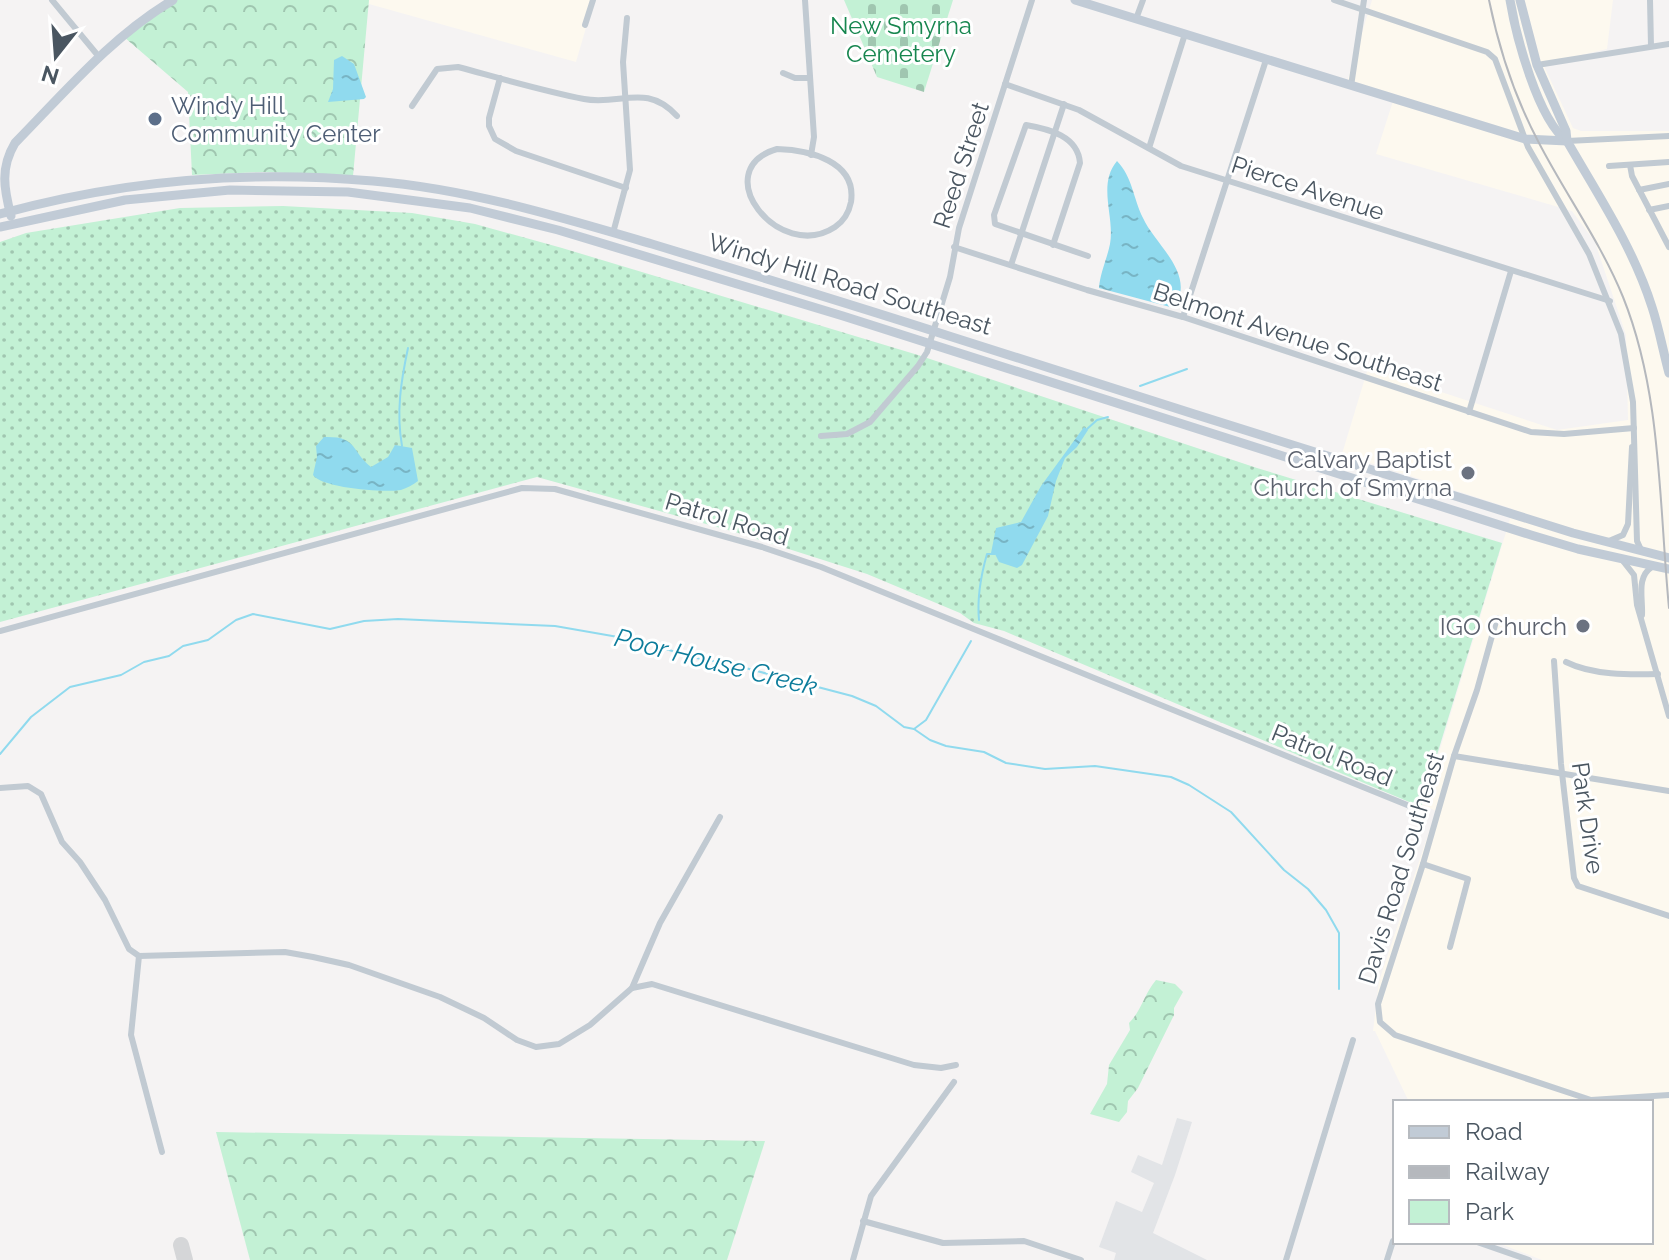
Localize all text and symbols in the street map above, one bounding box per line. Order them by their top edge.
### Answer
park label: New Smyrna Cemetery [830,11,972,68]
north arrow [16,16,96,96]
text: N [38,60,62,90]
place label: Windy Hill Community Center [171,91,381,148]
street label: Reed Street [927,98,995,232]
marker: Windy Hill Community Center [146,110,164,128]
street label: Pierce Avenue [1228,150,1388,226]
street label: Windy Hill Road Southeast [705,227,995,341]
street label: Belmont Avenue Southeast [1150,276,1446,398]
place label: Calvary Baptist Church of Smyrna [1253,445,1452,502]
marker: Calvary Baptist Church of Smyrna [1459,464,1477,482]
street label: Patrol Road [662,486,792,552]
place label: IGO Church [1440,612,1567,641]
marker: IGO Church [1574,617,1592,635]
water label: Poor House Creek [611,622,821,702]
street label: Patrol Road [1267,718,1397,792]
street label: Davis Road Southeast [1352,748,1450,988]
street label: Park Drive [1566,760,1610,876]
legend [1393,1100,1653,1244]
text: Road [1465,1117,1523,1146]
text: Railway [1465,1157,1550,1186]
text: Park [1465,1197,1514,1226]

